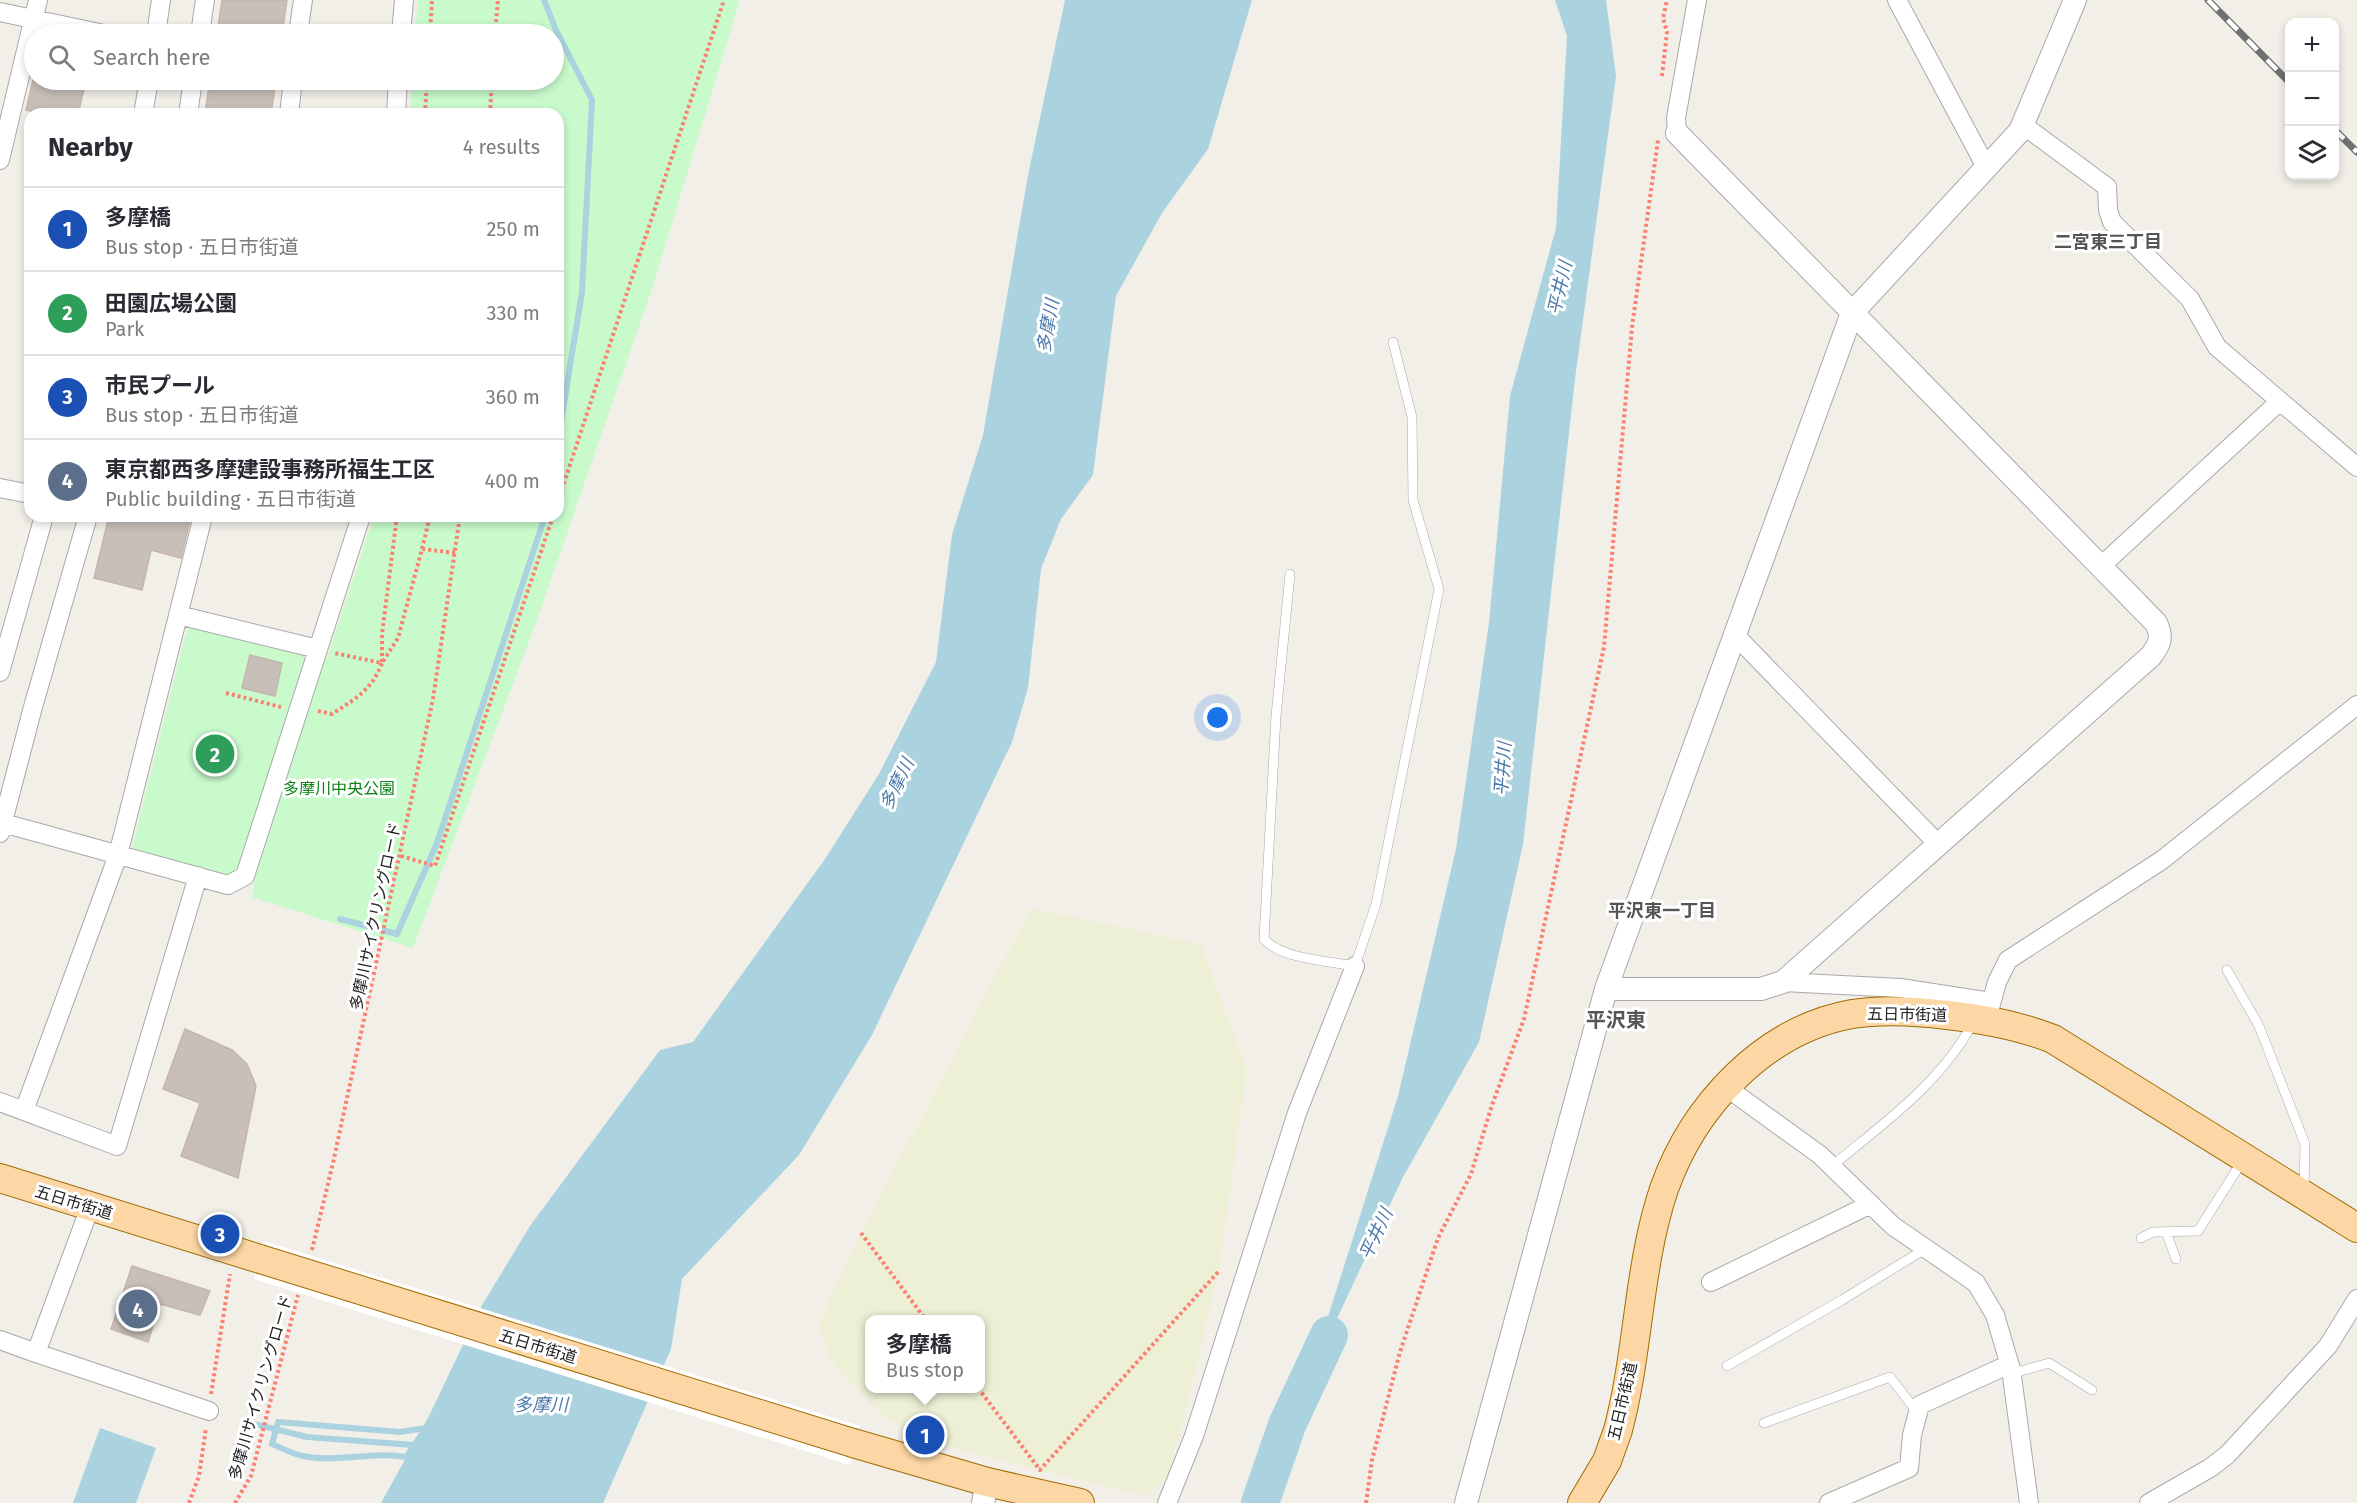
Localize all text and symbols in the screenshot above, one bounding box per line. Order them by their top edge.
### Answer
map controls [2285,18,2339,180]
button: + [2285,18,2339,72]
search box [24,24,564,90]
icon: search [45,41,78,74]
text: Search here [93,44,211,71]
button: − [2285,72,2339,126]
button: layers [2285,126,2339,180]
text: Nearby [48,132,133,163]
text: 4 results [463,135,540,159]
text: 多摩橋 [105,204,171,231]
text: 1 [63,217,72,241]
text: 250 m [486,217,540,241]
district label: 二宮東三丁目 [2054,231,2162,253]
text: Bus stop · 五日市街道 [105,235,299,259]
water label: 平井川 [1543,257,1577,317]
text: 田園広場公園 [105,290,237,317]
water label: 多摩川 [1032,296,1064,354]
text: 2 [62,301,73,325]
text: 330 m [486,301,540,325]
text: Park [105,317,144,341]
text: 市民プール [105,372,215,399]
text: 3 [62,385,73,409]
text: 360 m [486,385,540,409]
text: Bus stop · 五日市街道 [105,403,299,427]
text: 東京都西多摩建設事務所福生工区 [105,456,435,483]
text: 4 [62,469,73,493]
text: 400 m [485,469,540,493]
text: Public building · 五日市街道 [105,487,356,511]
your location [1203,703,1232,732]
pin: 2 [196,732,234,777]
water label: 平井川 [1490,739,1516,797]
water label: 多摩川 [875,753,920,813]
park label: 多摩川中央公園 [283,779,395,798]
street label: 多摩川サイクリングロード [346,820,405,1012]
district label: 平沢東一丁目 [1608,900,1716,922]
street label: 五日市街道 [1867,1004,1947,1025]
district label: 平沢東 [1586,1008,1646,1032]
street label: 五日市街道 [33,1182,115,1223]
water label: 平井川 [1355,1203,1398,1263]
pin: 3 [200,1212,240,1256]
pin: 4 [118,1286,158,1332]
street label: 多摩川サイクリングロード [225,1292,296,1482]
popup [865,1315,985,1393]
street label: 五日市街道 [497,1326,579,1367]
text: 多摩橋 [886,1331,952,1358]
text: Bus stop [886,1358,964,1382]
street label: 五日市街道 [1604,1360,1641,1442]
water label: 多摩川 [514,1394,570,1416]
pin: 1 [906,1412,944,1458]

